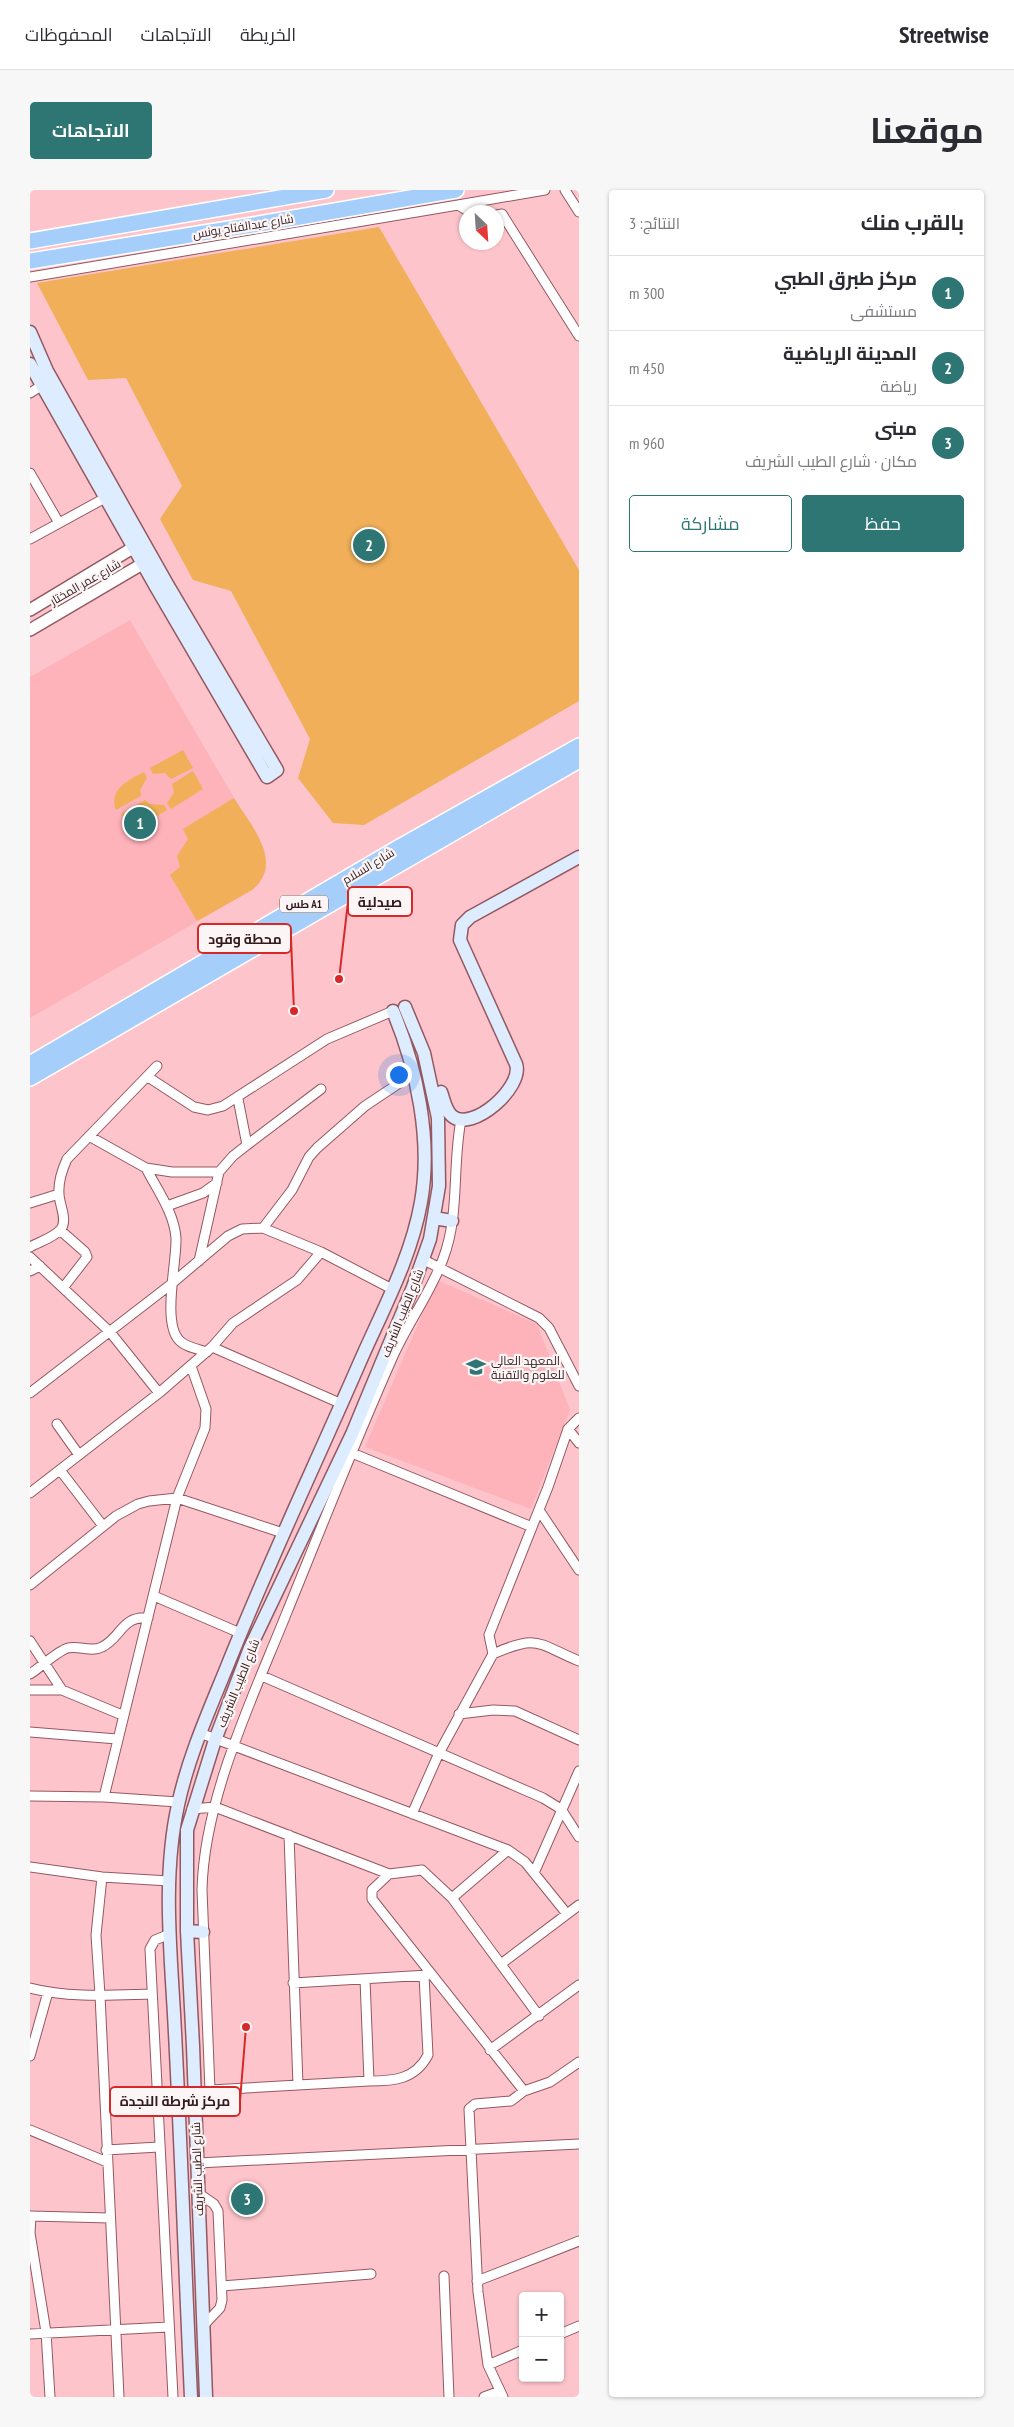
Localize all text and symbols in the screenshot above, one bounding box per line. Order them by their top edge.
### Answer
text: Streetwise [899,19,989,50]
text: المحفوظات [25,23,113,46]
text: الاتجاهات [141,23,212,46]
text: الخريطة [240,23,296,46]
button: الاتجاهات [30,102,152,159]
text: موقعنا [870,107,984,153]
north arrow [459,205,504,250]
text: بالقرب منك [861,209,964,236]
street label: شارع عبدالفتاح يونس [191,211,295,242]
text: النتائج: 3 [629,213,680,233]
text: مركز طبرق الطبي [774,266,917,290]
text: 300 m [629,283,664,303]
text: 1 [944,283,952,303]
text: مستشفى [850,301,917,321]
text: المدينة الرياضية [783,341,917,365]
text: 450 m [629,358,664,378]
text: 2 [944,358,952,378]
text: رياضة [880,376,917,396]
text: مبنى [875,416,917,440]
text: 960 m [629,433,664,453]
text: 3 [944,433,952,453]
text: مكان · شارع الطيب الشريف [745,451,917,471]
button: مشاركة [629,495,792,552]
button: حفظ [802,495,964,552]
pin: 2 [353,526,385,564]
street label: شارع عمر المختار [46,556,124,610]
pin: 1 [124,804,156,842]
street label: شارع السلام [339,845,397,888]
callout: صيدلية [348,887,412,916]
text: صيدلية [358,893,402,911]
road number: طس A1 [280,896,328,912]
callout: محطة وقود [198,924,291,953]
text: محطة وقود [208,930,282,948]
your location [386,1062,412,1088]
street label: شارع الطيب الشريف [377,1266,428,1360]
place label: المعهد العالي للعلوم والتقنية [491,1353,565,1383]
school or university icon: المعهد العالي للعلوم والتقنية [465,1356,487,1378]
street label: شارع الطيب الشريف [213,1636,264,1730]
callout: مركز شرطة النجدة [110,2087,240,2116]
text: مركز شرطة النجدة [120,2092,230,2110]
street label: شارع الطيب الشريف [188,2122,207,2216]
pin: 3 [231,2180,263,2218]
map controls [519,2292,564,2382]
button: + [519,2292,564,2337]
button: − [519,2337,564,2382]

